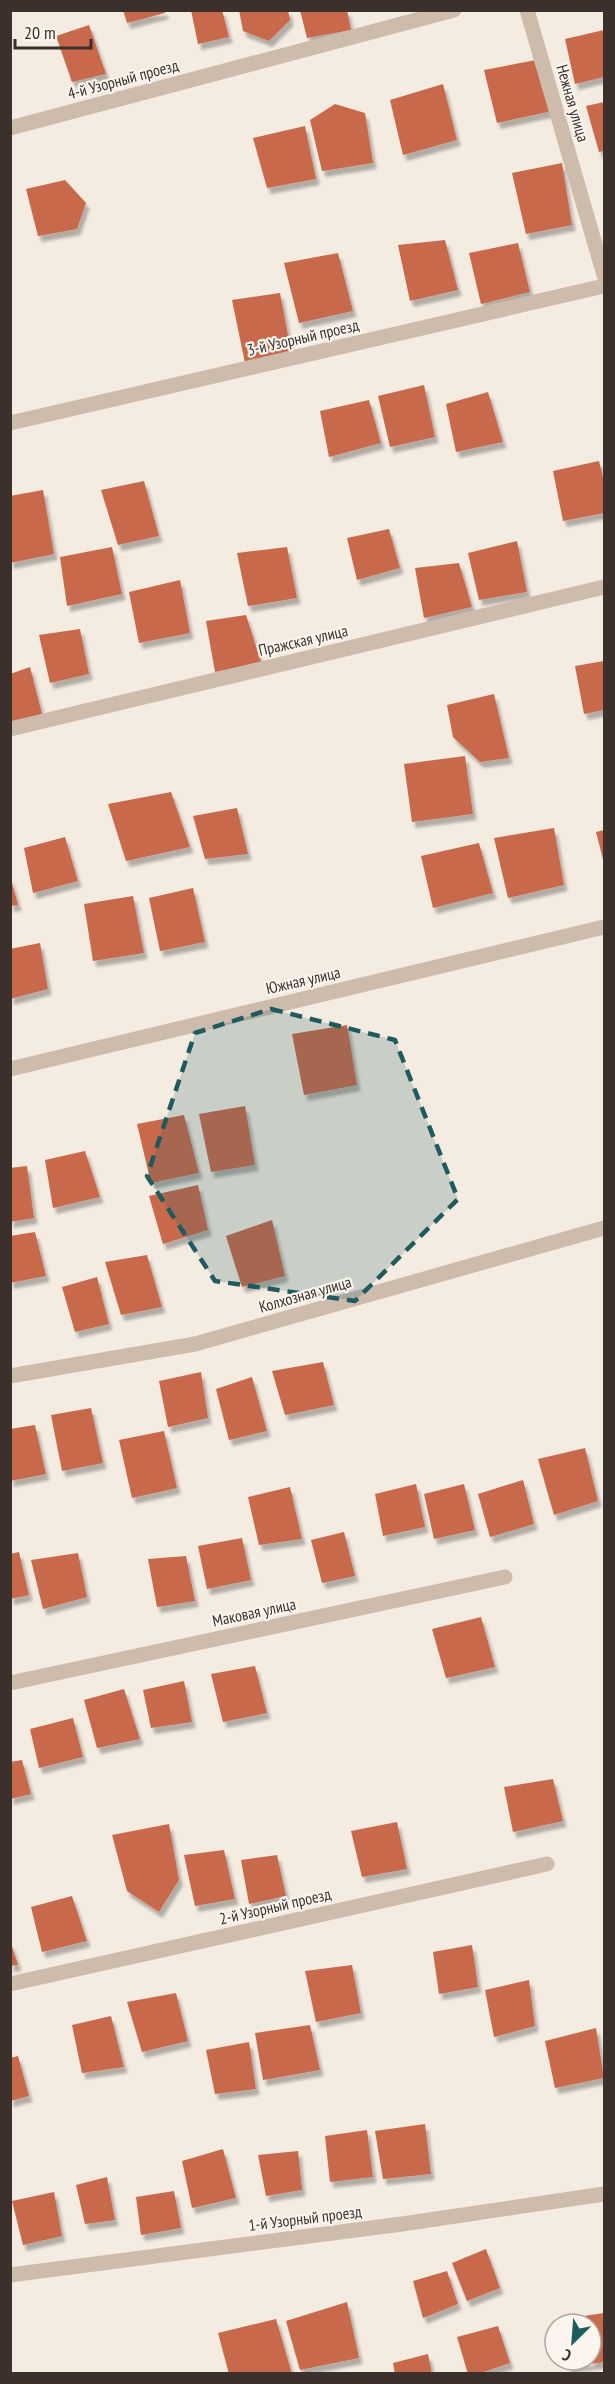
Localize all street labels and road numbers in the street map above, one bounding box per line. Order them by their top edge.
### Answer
street label: 4-й Узорный проезд [65,55,181,103]
street label: Нежная улица [552,62,594,144]
street label: 3-й Узорный проезд [245,314,361,360]
street label: Пражская улица [256,620,350,660]
street label: Южная улица [264,962,342,998]
street label: Колхозная улица [257,1271,353,1317]
street label: Маковая улица [210,1593,298,1631]
street label: 2-й Узорный проезд [217,1883,333,1929]
street label: 1-й Узорный проезд [247,2201,363,2235]

